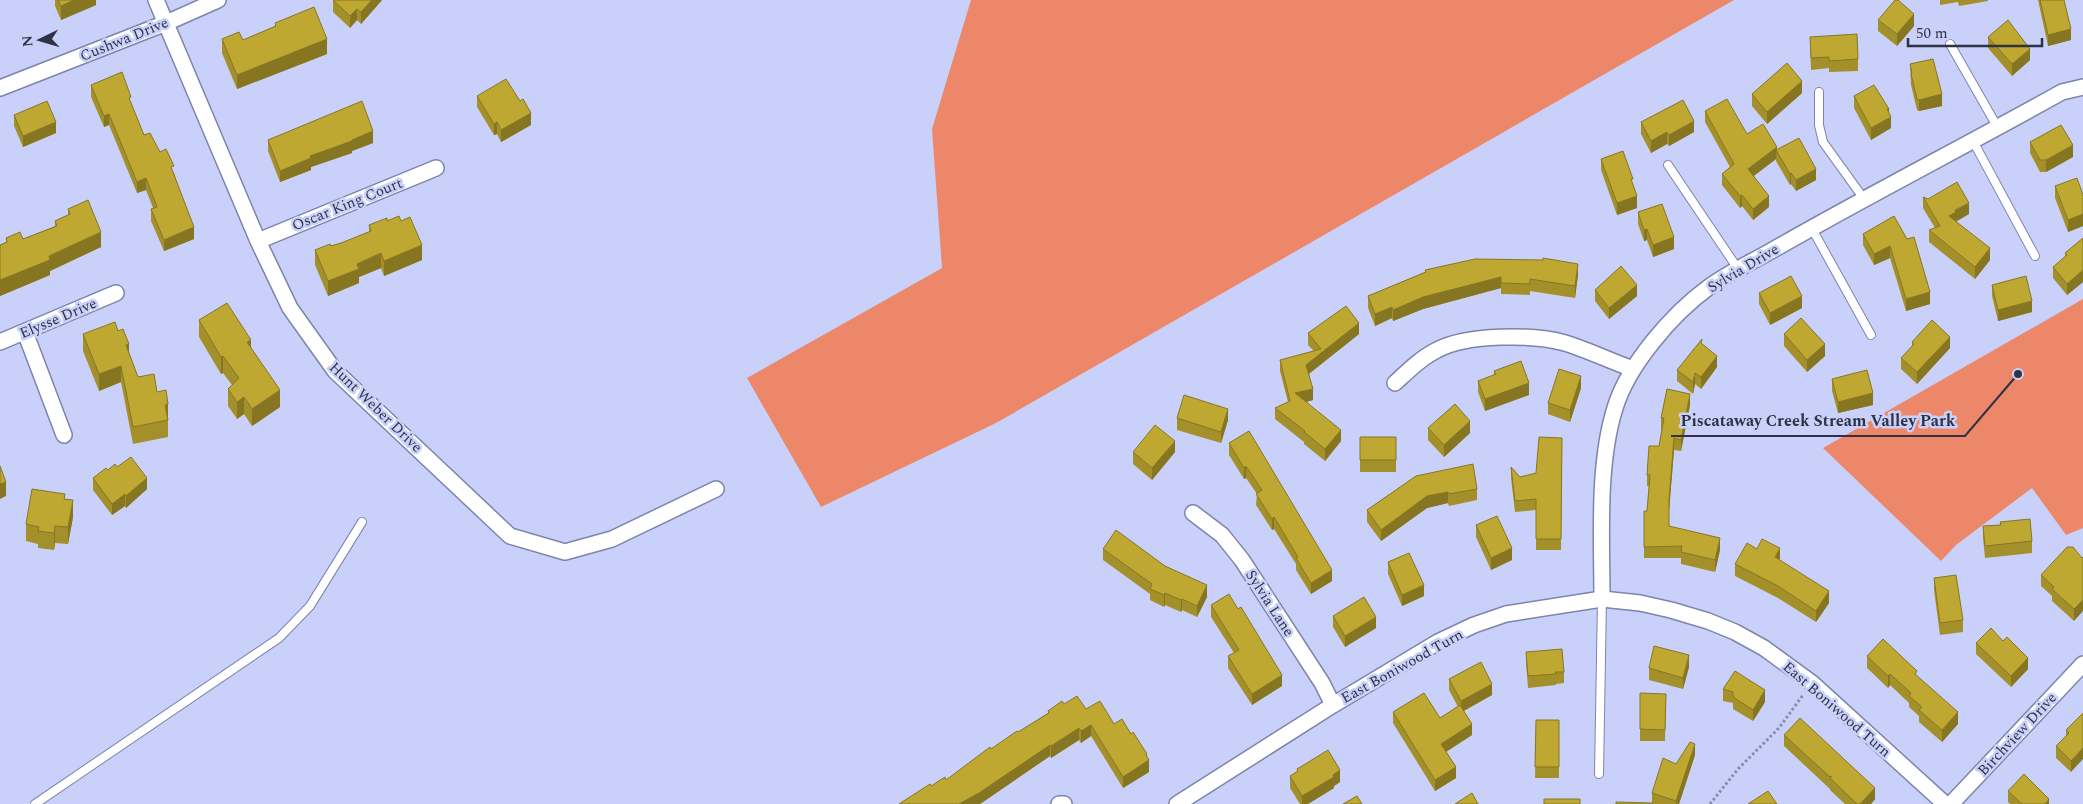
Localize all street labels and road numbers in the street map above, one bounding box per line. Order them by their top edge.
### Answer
street label: Cushwa Drive [77,11,172,68]
street label: Oscar King Court [288,172,406,237]
street label: Sylvia Drive [1703,238,1783,299]
street label: Elysse Drive [16,292,100,345]
street label: Hunt Weber Drive [324,357,428,458]
street label: Sylvia Lane [1239,565,1300,641]
street label: East Boniwood Turn [1337,623,1468,710]
street label: East Boniwood Turn [1777,656,1896,763]
street label: Birchview Drive [1972,687,2062,781]

